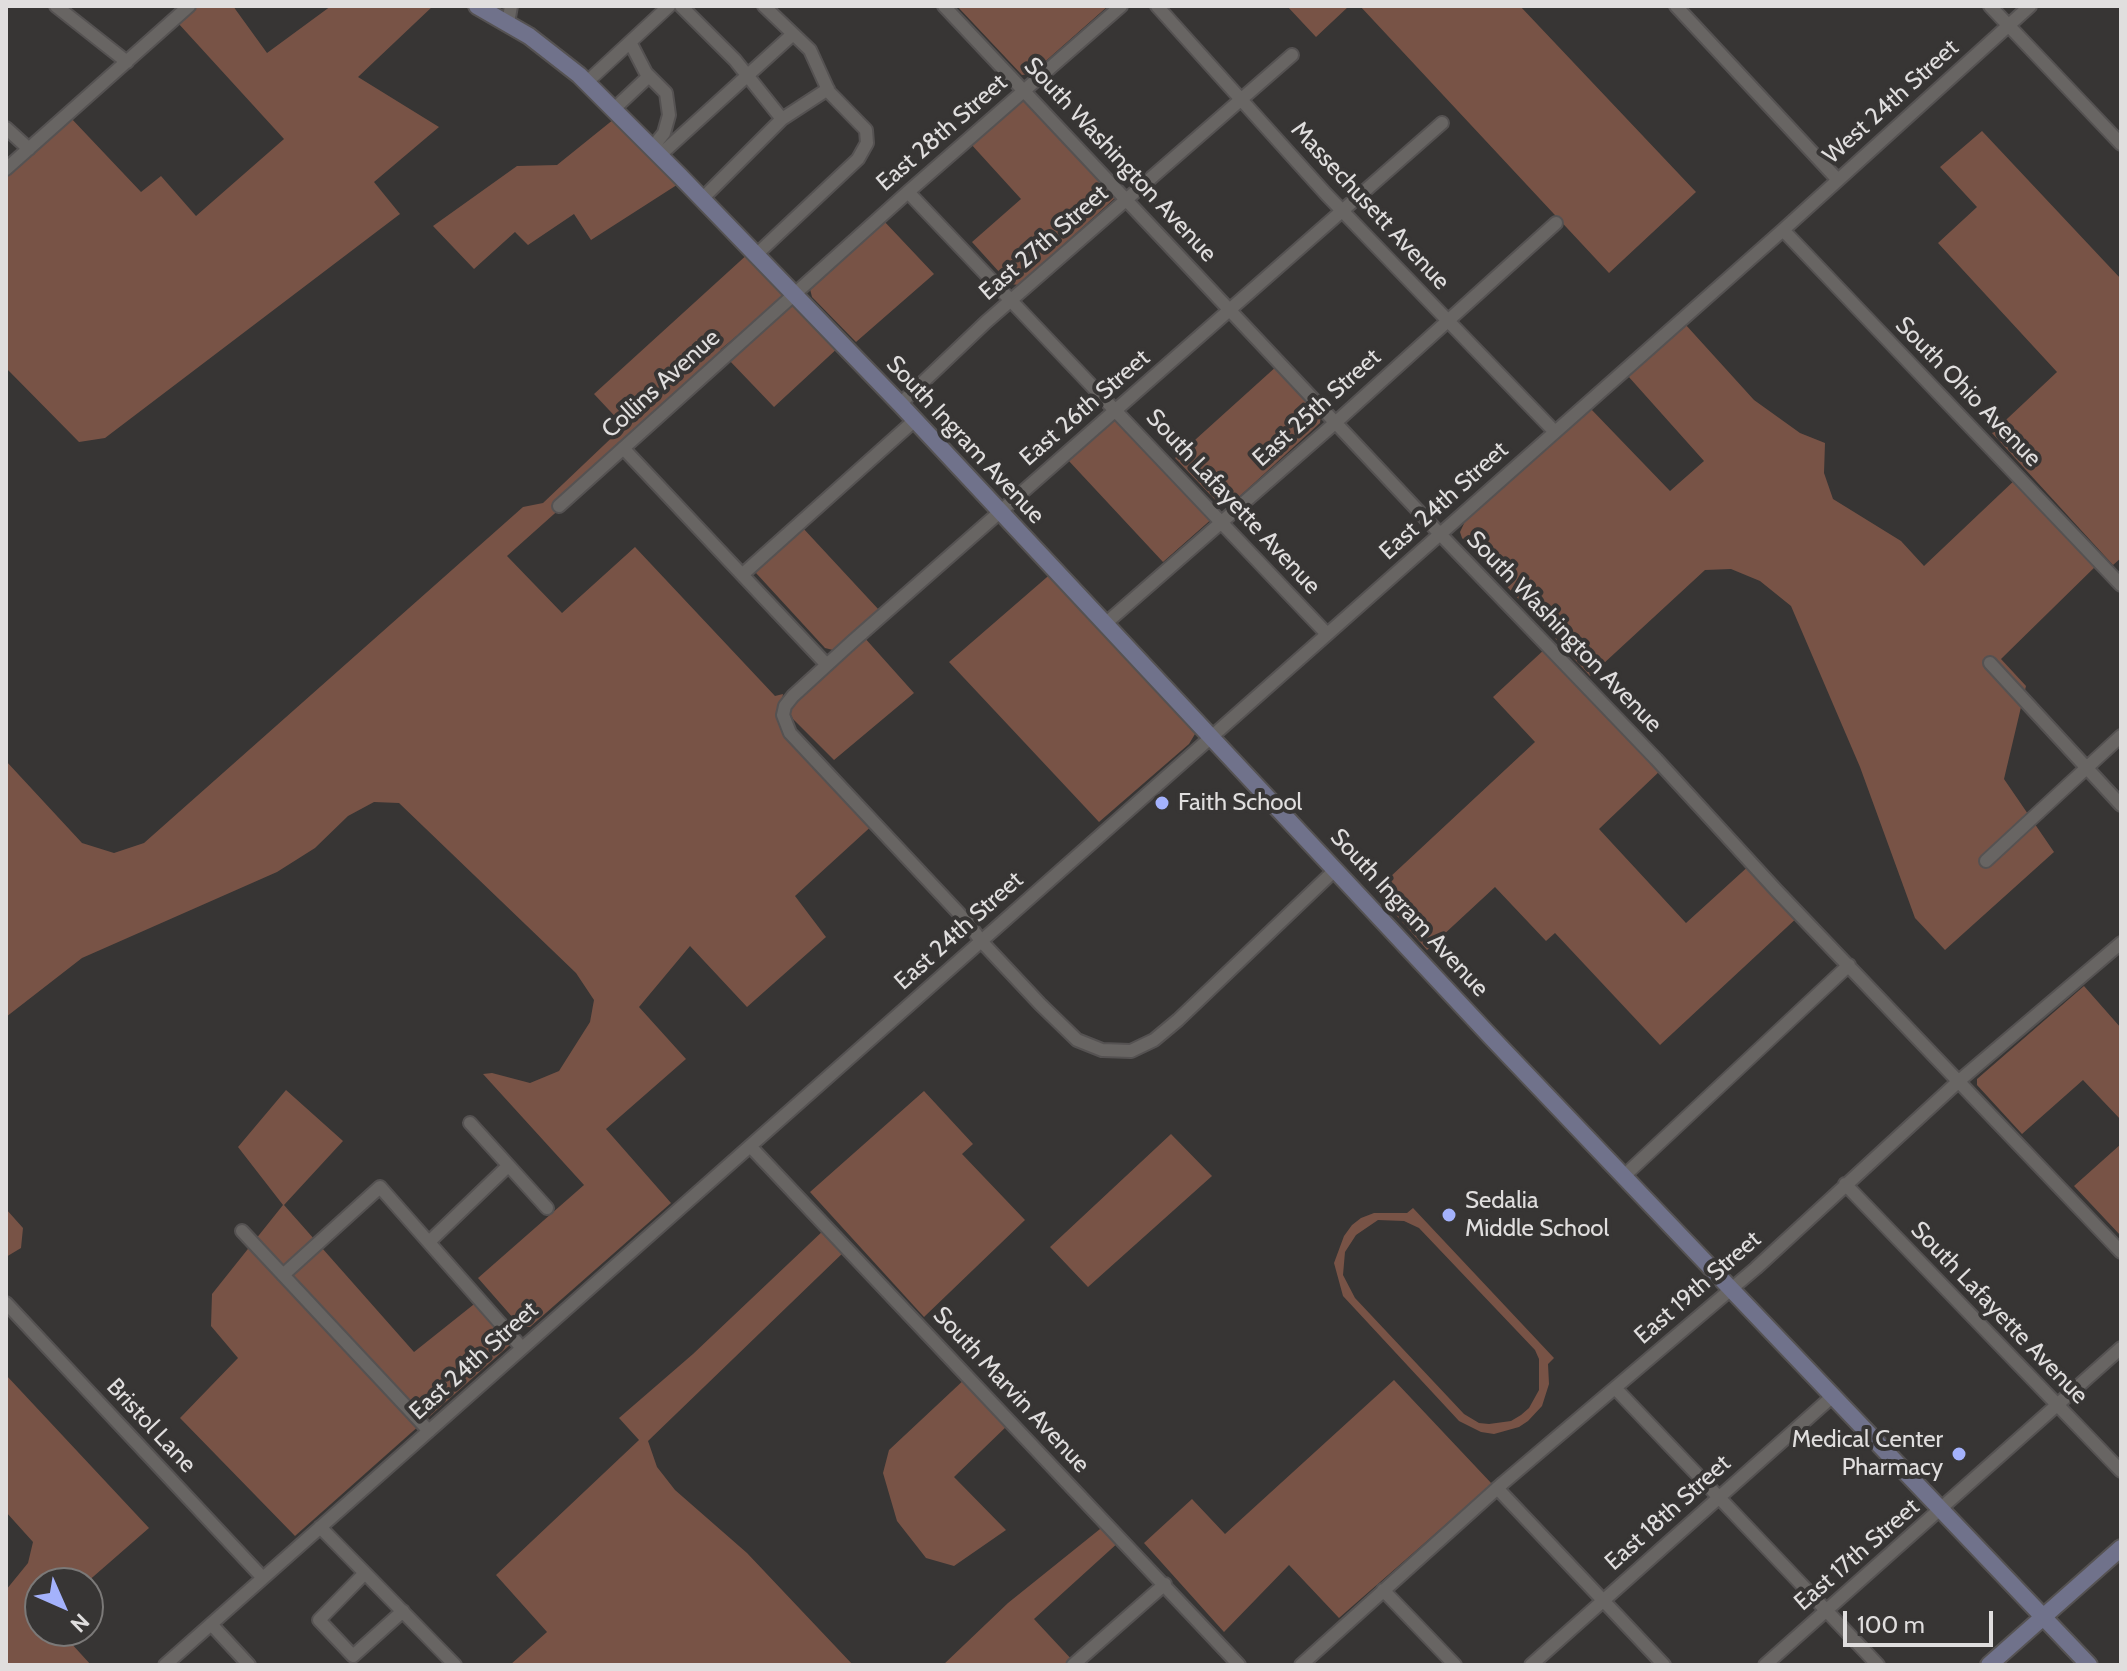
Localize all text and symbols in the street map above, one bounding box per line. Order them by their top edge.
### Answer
street label: West 24th Street [1817,34,1965,170]
street label: South Washington Avenue [1018,52,1222,268]
street label: East 28th Street [871,68,1013,198]
street label: Massechusett Avenue [1285,116,1455,296]
street label: East 27th Street [974,179,1114,307]
street label: South Ohio Avenue [1889,311,2047,473]
street label: Collins Avenue [596,323,726,445]
street label: East 25th Street [1247,343,1387,473]
street label: East 26th Street [1014,344,1156,472]
street label: South Ingram Avenue [880,350,1050,530]
street label: South Lafayette Avenue [1140,403,1326,601]
street label: East 24th Street [1374,436,1514,566]
street label: South Washington Avenue [1460,525,1668,739]
place label: Faith School [1178,789,1302,817]
marker: Faith School [1153,794,1171,812]
street label: South Ingram Avenue [1324,823,1494,1003]
street label: East 24th Street [889,866,1029,996]
place label: Sedalia Middle School [1465,1187,1609,1243]
marker: Sedalia Middle School [1440,1206,1458,1224]
street label: South Lafayette Avenue [1904,1216,2094,1410]
street label: East 19th Street [1629,1225,1767,1351]
street label: East 24th Street [404,1296,544,1426]
street label: South Marvin Avenue [927,1301,1095,1479]
street label: Bristol Lane [100,1373,202,1479]
place label: Medical Center Pharmacy [1792,1426,1943,1482]
marker: Medical Center Pharmacy [1950,1445,1968,1463]
street label: East 18th Street [1599,1449,1737,1577]
street label: East 17th Street [1789,1493,1925,1617]
north arrow [24,1567,104,1647]
scale bar [1847,1595,1997,1645]
text: N [65,1608,95,1638]
text: 100 m [1857,1610,1925,1639]

